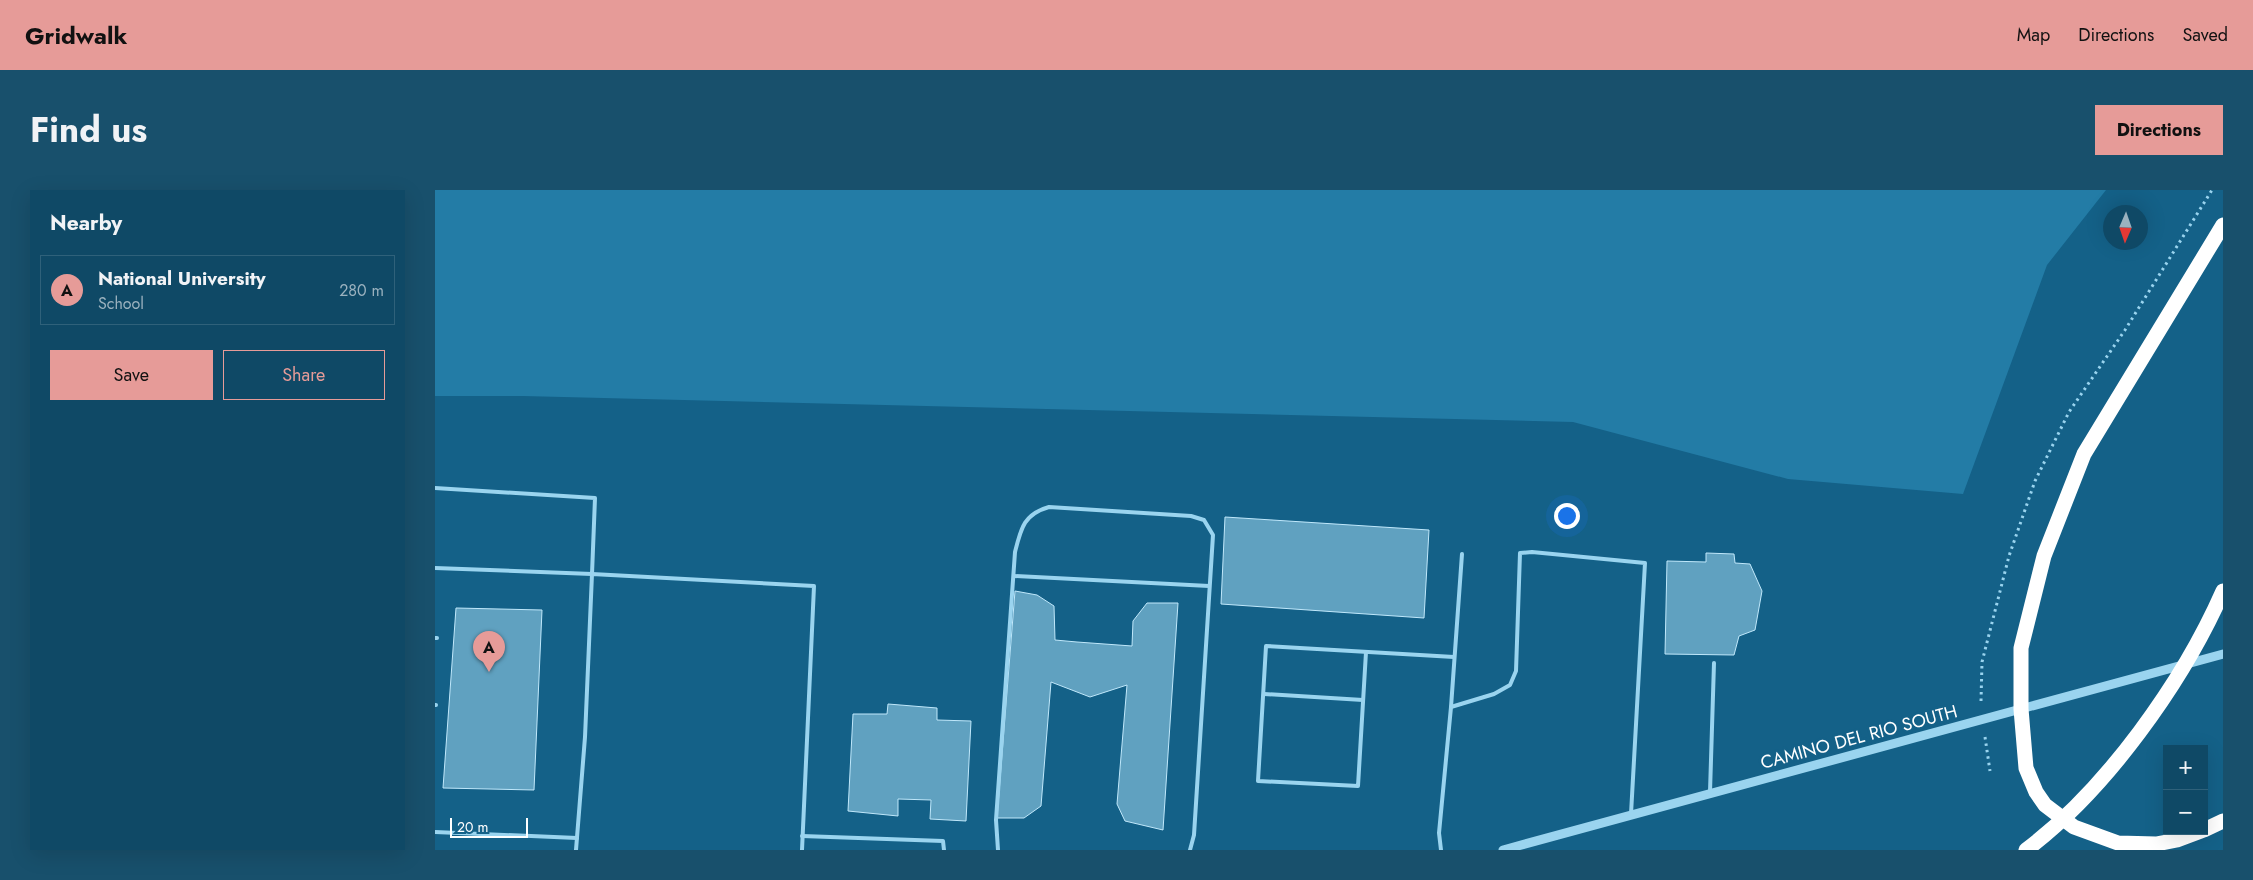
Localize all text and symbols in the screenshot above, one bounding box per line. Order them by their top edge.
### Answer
text: Gridwalk [25,18,127,53]
text: Map [2017,22,2050,48]
text: Directions [2078,22,2154,48]
text: Saved [2182,22,2228,48]
text: Find us [30,105,147,155]
button: Directions [2095,105,2223,155]
north arrow [2103,205,2148,250]
text: Nearby [50,208,122,238]
text: National University [98,265,266,292]
text: A [61,279,73,302]
text: 280 m [339,279,384,302]
text: School [98,292,144,315]
button: Save [50,350,213,400]
button: Share [223,350,385,400]
your location [1554,503,1580,529]
pin: A [473,631,505,672]
street label: CAMINO DEL RIO SOUTH [1758,698,1960,776]
map controls [2163,745,2208,835]
button: + [2163,745,2208,790]
button: − [2163,790,2208,835]
scale bar [450,815,527,838]
text: 20 m [457,817,489,837]

